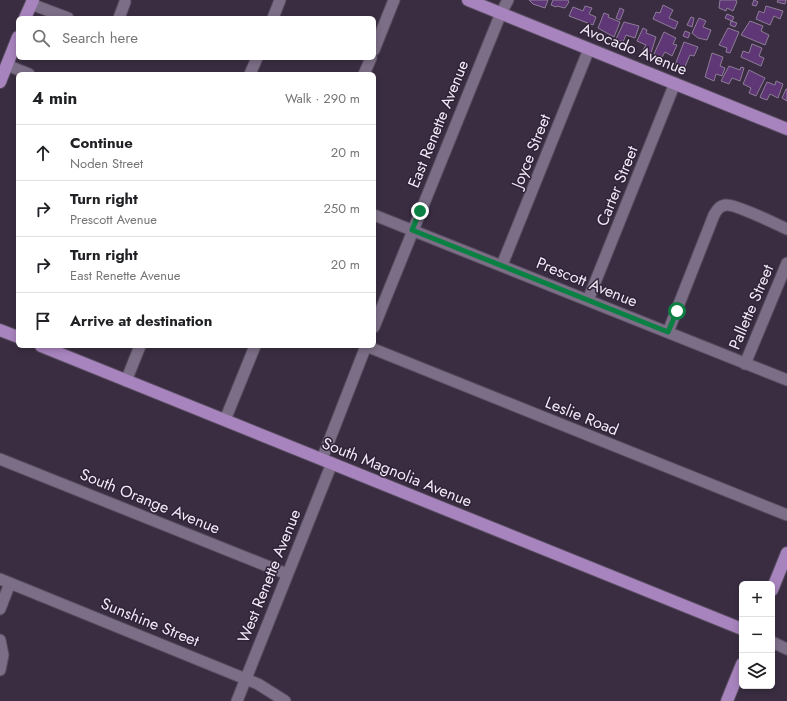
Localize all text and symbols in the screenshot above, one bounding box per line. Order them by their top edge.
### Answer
search box [16,16,376,60]
street label: Avocado Avenue [577,17,691,81]
icon: search [30,27,52,49]
text: Search here [62,27,138,49]
street label: East Renette Avenue [402,57,474,191]
text: 4 min [32,86,77,110]
text: Walk · 290 m [285,89,360,108]
street label: Joyce Street [505,110,556,193]
text: Continue [70,132,133,154]
icon: ahead [32,142,54,164]
street label: Carter Street [590,142,644,230]
text: 20 m [331,143,360,162]
text: Noden Street [70,154,143,173]
text: Turn right [70,188,138,210]
icon: right [32,198,54,220]
text: 250 m [323,199,360,218]
route end [411,202,429,220]
text: Prescott Avenue [70,210,157,229]
text: Turn right [70,244,138,266]
street label: Prescott Avenue [533,251,641,313]
icon: right [32,254,54,276]
text: 20 m [331,255,360,274]
street label: Pallette Street [723,261,779,353]
text: East Renette Avenue [70,266,181,285]
route start [668,302,686,320]
icon: arrive [32,310,54,332]
text: Arrive at destination [70,310,212,332]
street label: Leslie Road [542,391,622,441]
street label: South Magnolia Avenue [318,431,476,513]
street label: South Orange Avenue [77,462,223,540]
street label: West Renette Avenue [232,506,306,646]
map controls [739,581,775,689]
button: + [739,581,775,617]
street label: Sunshine Street [97,592,203,652]
button: − [739,617,775,653]
button: layers [739,653,775,689]

